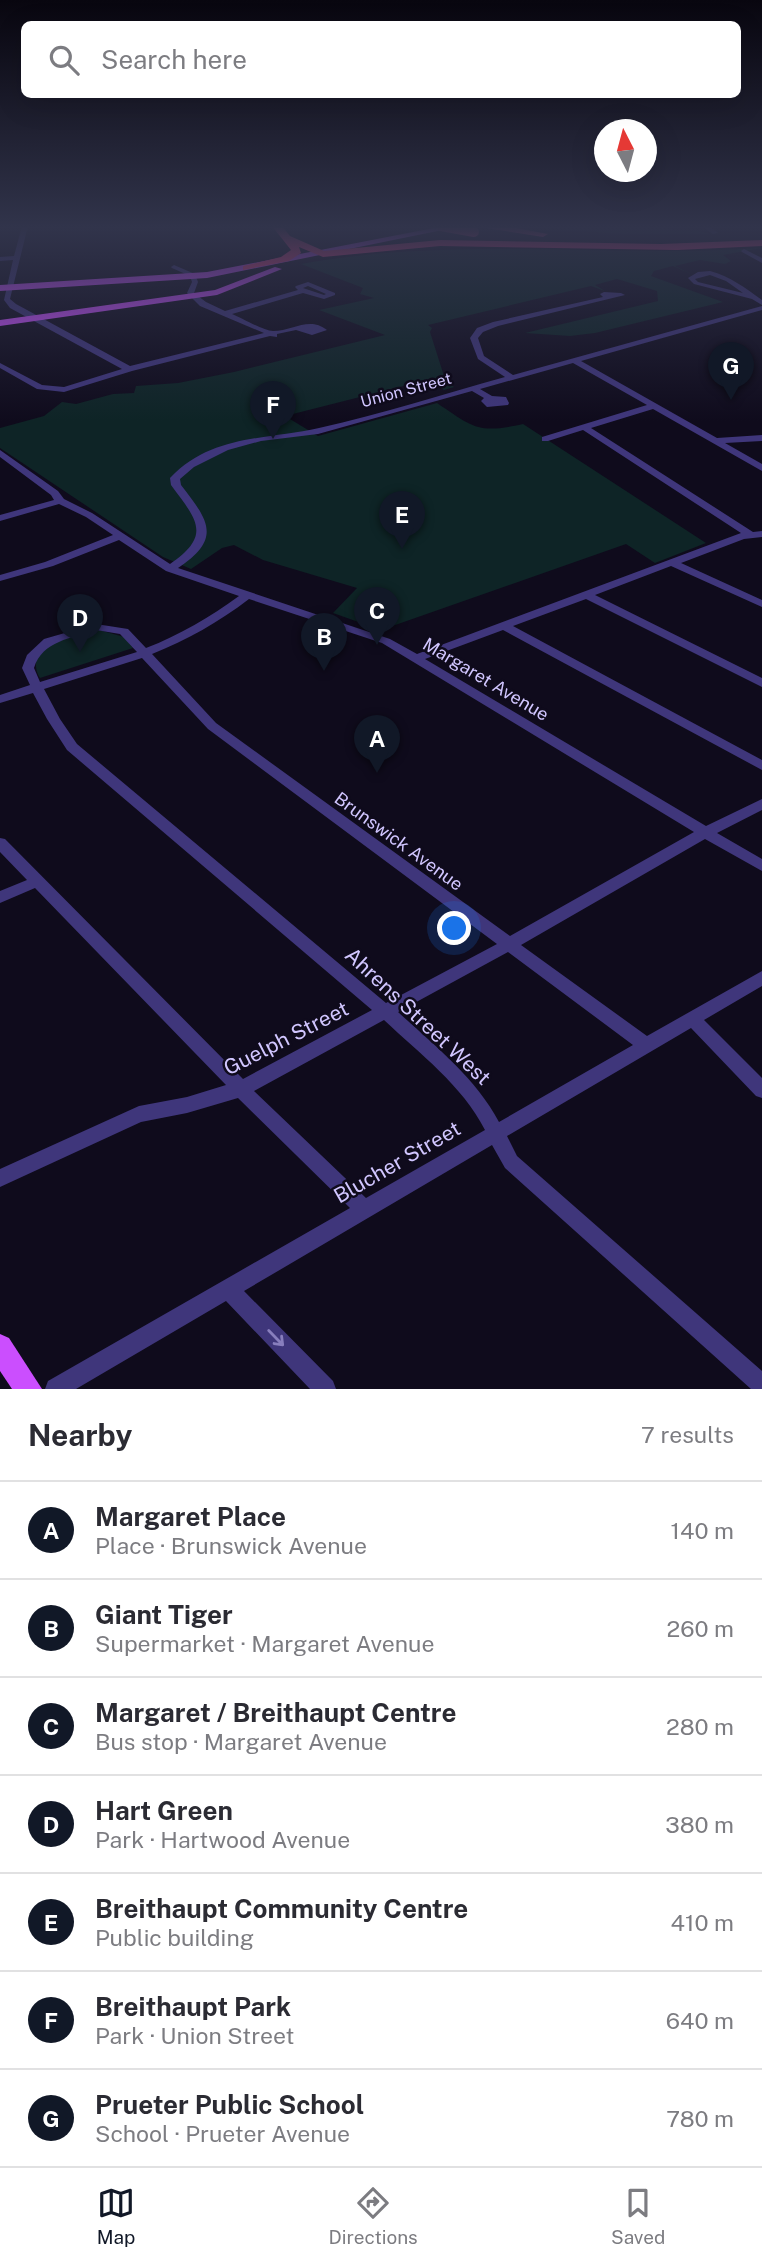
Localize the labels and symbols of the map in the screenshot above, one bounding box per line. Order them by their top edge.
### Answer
north arrow [594,119,657,182]
pin: G [708,342,754,400]
street label: Union Street [358,369,454,411]
pin: F [250,381,296,439]
pin: E [379,491,425,549]
pin: C [354,587,400,645]
pin: D [57,594,103,652]
pin: B [301,613,347,671]
street label: Margaret Avenue [419,633,553,725]
pin: A [354,715,400,773]
street label: Brunswick Avenue [331,787,467,895]
your location [437,911,471,945]
street label: Ahrens Street West [340,942,496,1090]
street label: Guelph Street [219,996,353,1080]
street label: Blucher Street [329,1116,465,1208]
one-way arrow [267,1329,284,1346]

